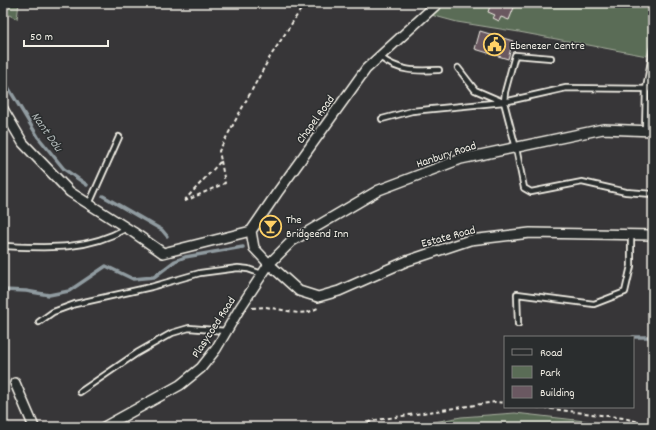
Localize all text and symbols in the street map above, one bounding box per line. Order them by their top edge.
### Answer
scale bar [24,22,108,48]
text: 50 m [30,29,53,46]
public building icon: Ebenezer Centre [481,32,507,58]
place label: Ebenezer Centre [510,38,585,55]
street label: Chapel Road [293,92,340,147]
water label: Nant Ddu [25,109,67,157]
street label: Hanbury Road [414,138,479,173]
place label: The Bridgeend Inn [286,212,349,243]
bar icon: The Bridgeend Inn [257,213,283,239]
street label: Estate Road [419,222,477,253]
street label: Plasycoed Road [188,294,240,362]
legend [504,336,634,408]
text: Road [540,345,562,362]
text: Park [540,365,561,382]
text: Building [540,385,575,402]

